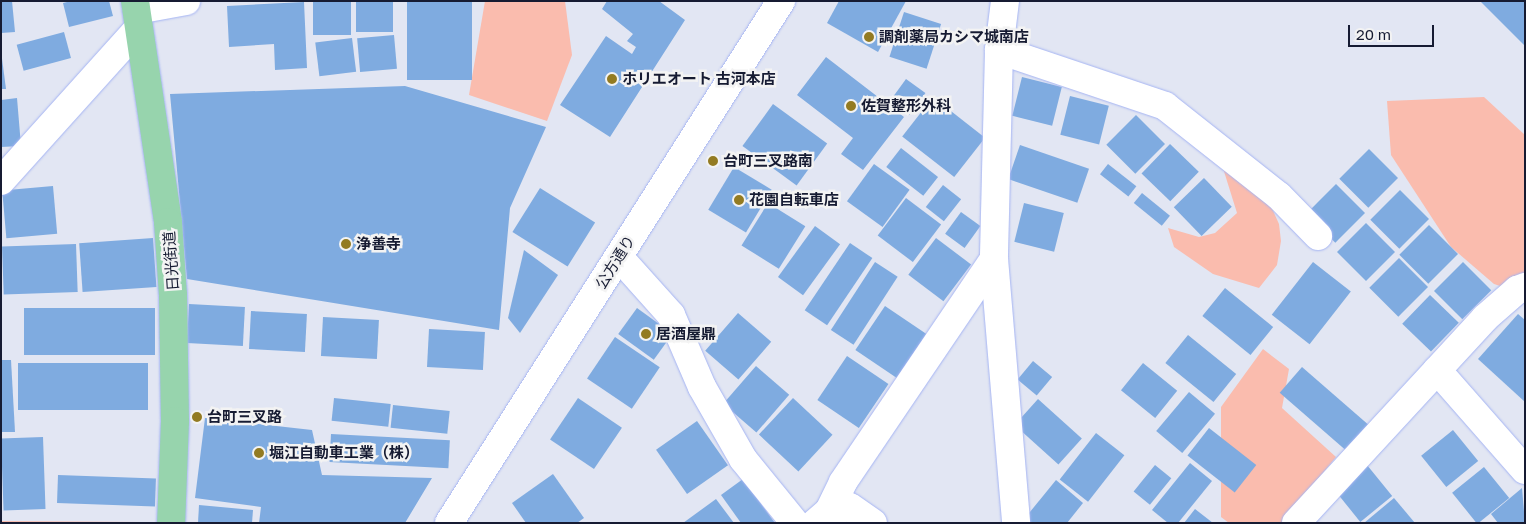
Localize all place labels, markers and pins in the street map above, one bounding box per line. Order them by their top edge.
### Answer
place label: 調剤薬局カシマ城南店 [879,28,1029,46]
marker: 調剤薬局カシマ城南店 [863,31,875,43]
place label: ホリエオート 古河本店 [622,70,776,88]
marker: ホリエオート 古河本店 [606,73,618,85]
place label: 佐賀整形外科 [861,97,951,115]
marker: 佐賀整形外科 [845,100,857,112]
place label: 台町三叉路南 [723,152,813,170]
marker: 台町三叉路南 [707,155,719,167]
place label: 花園自転車店 [749,191,839,209]
marker: 花園自転車店 [733,194,745,206]
place label: 浄善寺 [356,235,401,253]
marker: 浄善寺 [340,238,352,250]
place label: 居酒屋鼎 [656,325,716,343]
marker: 居酒屋鼎 [640,328,652,340]
place label: 台町三叉路 [207,408,282,426]
marker: 台町三叉路 [191,411,203,423]
place label: 堀江自動車工業（株） [269,444,419,462]
marker: 堀江自動車工業（株） [253,447,265,459]

